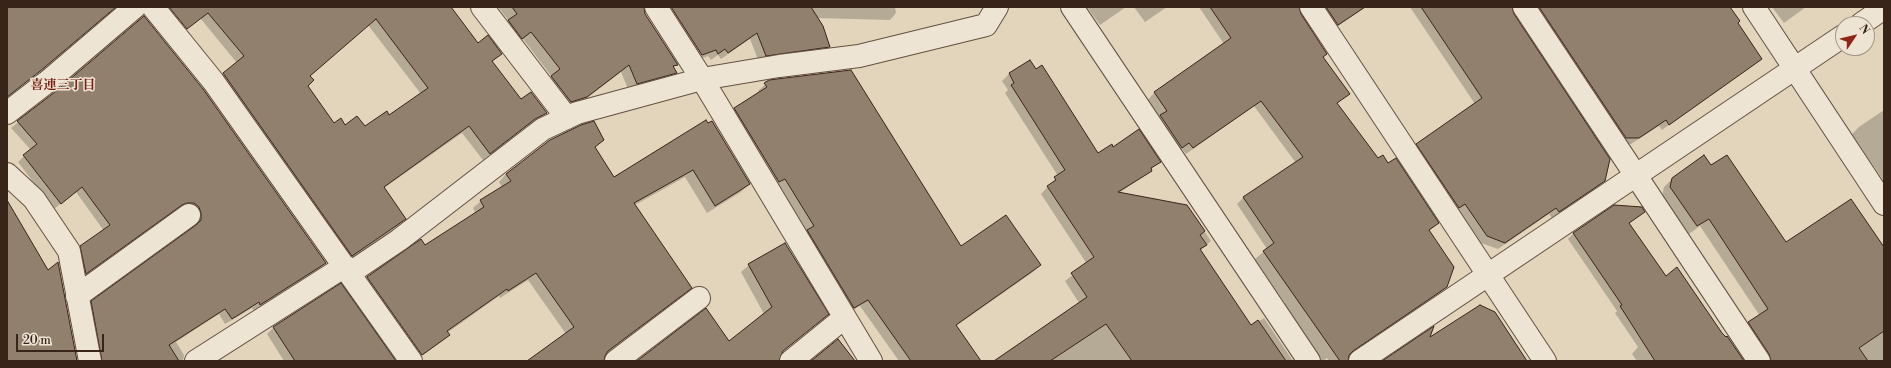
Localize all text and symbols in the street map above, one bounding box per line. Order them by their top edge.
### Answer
north arrow [1835,16,1875,56]
text: N [1856,22,1872,37]
district label: 喜連三丁目 [31,78,95,94]
scale bar [18,326,106,352]
text: 20 m [23,333,51,348]

